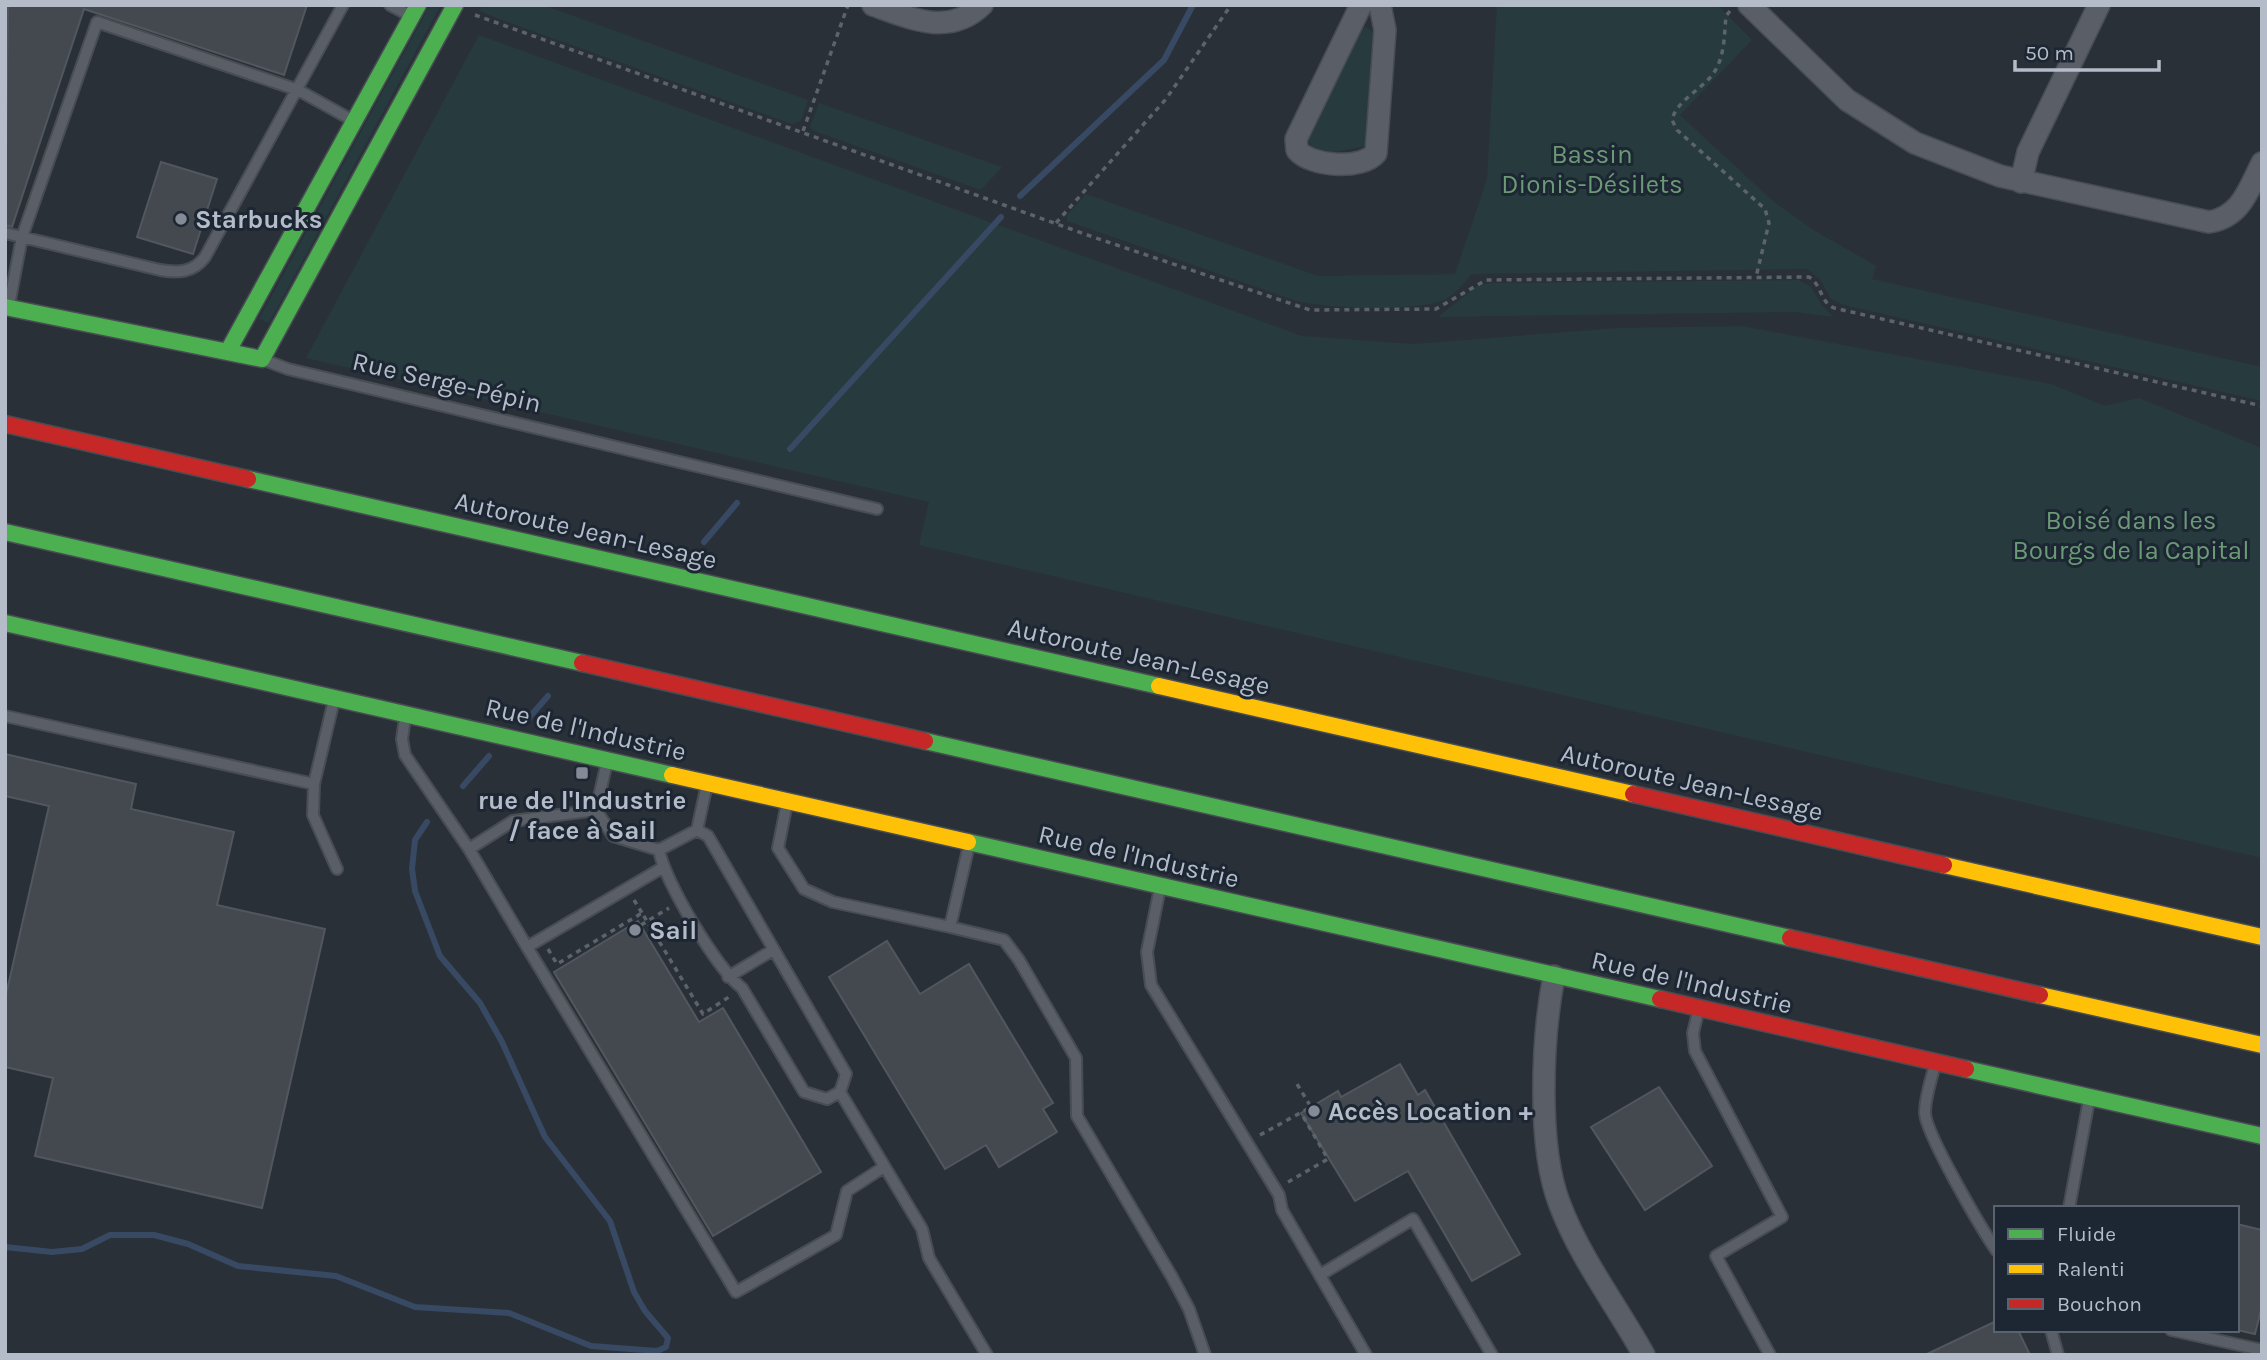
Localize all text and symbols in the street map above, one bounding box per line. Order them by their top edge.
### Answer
scale bar [2015,28,2158,72]
text: 50 m [2025,41,2074,65]
park label: Bassin Dionis-Désilets [1501,139,1683,200]
place label: Starbucks [195,204,322,235]
marker: Starbucks [173,211,189,227]
street label: Rue Serge-Pépin [350,346,544,419]
street label: Autoroute Jean-Lesage [452,485,720,576]
park label: Boisé dans les Bourgs de la Capital [2013,505,2249,566]
street label: Autoroute Jean-Lesage [1005,611,1273,702]
street label: Rue de l'Industrie [483,691,689,768]
street label: Autoroute Jean-Lesage [1558,737,1826,828]
marker: rue de l'Industrie / face à Sail [574,765,590,781]
place label: rue de l'Industrie / face à Sail [478,785,686,846]
street label: Rue de l'Industrie [1036,818,1242,895]
place label: Sail [649,915,697,946]
marker: Sail [627,922,643,938]
street label: Rue de l'Industrie [1589,944,1795,1021]
place label: Accès Location + [1328,1096,1533,1127]
marker: Accès Location + [1306,1103,1322,1119]
legend [1994,1206,2239,1332]
text: Fluide [2057,1222,2116,1246]
text: Ralenti [2057,1257,2125,1281]
text: Bouchon [2057,1292,2142,1316]

